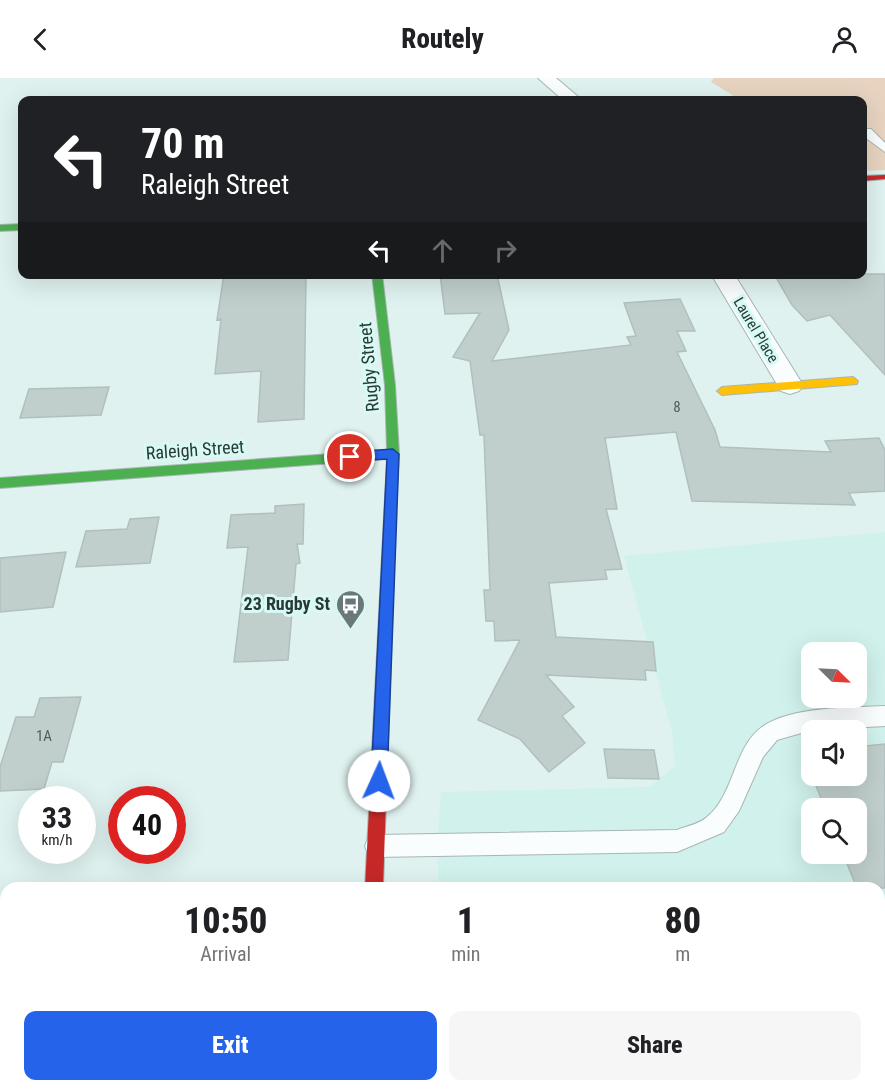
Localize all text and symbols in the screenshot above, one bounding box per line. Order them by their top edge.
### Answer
icon: back [24,23,57,56]
text: Routely [401,23,484,55]
icon: person [828,23,861,56]
text: 70 m [141,119,224,168]
icon: left [42,120,120,198]
text: Raleigh Street [141,169,289,201]
icon: left [363,234,396,267]
icon: ahead [426,234,459,267]
icon: right [489,234,522,267]
street label: Laurel Place [730,294,782,366]
street label: Rugby Street [354,321,383,413]
house number: 8 [673,398,681,416]
pin [324,431,375,482]
street label: Raleigh Street [145,436,245,463]
icon: arrive [333,440,366,473]
bus stop icon: 23 Rugby St [335,588,367,630]
place label: 23 Rugby St [244,593,330,614]
north arrow [801,642,867,708]
map controls [801,642,867,864]
button: sound [801,720,867,786]
house number: 1A [36,727,52,745]
position arrow [347,749,411,813]
speed limit sign: 40 [108,786,186,864]
button: search [801,798,867,864]
text: 33 [42,800,72,835]
text: km/h [42,831,72,849]
text: 10:50 [184,900,267,942]
text: 1 [457,900,475,942]
text: 80 [664,900,701,942]
text: Arrival [200,942,251,966]
text: min [451,942,481,966]
text: m [675,942,690,966]
button: Exit [24,1011,437,1080]
button: Share [449,1011,861,1080]

